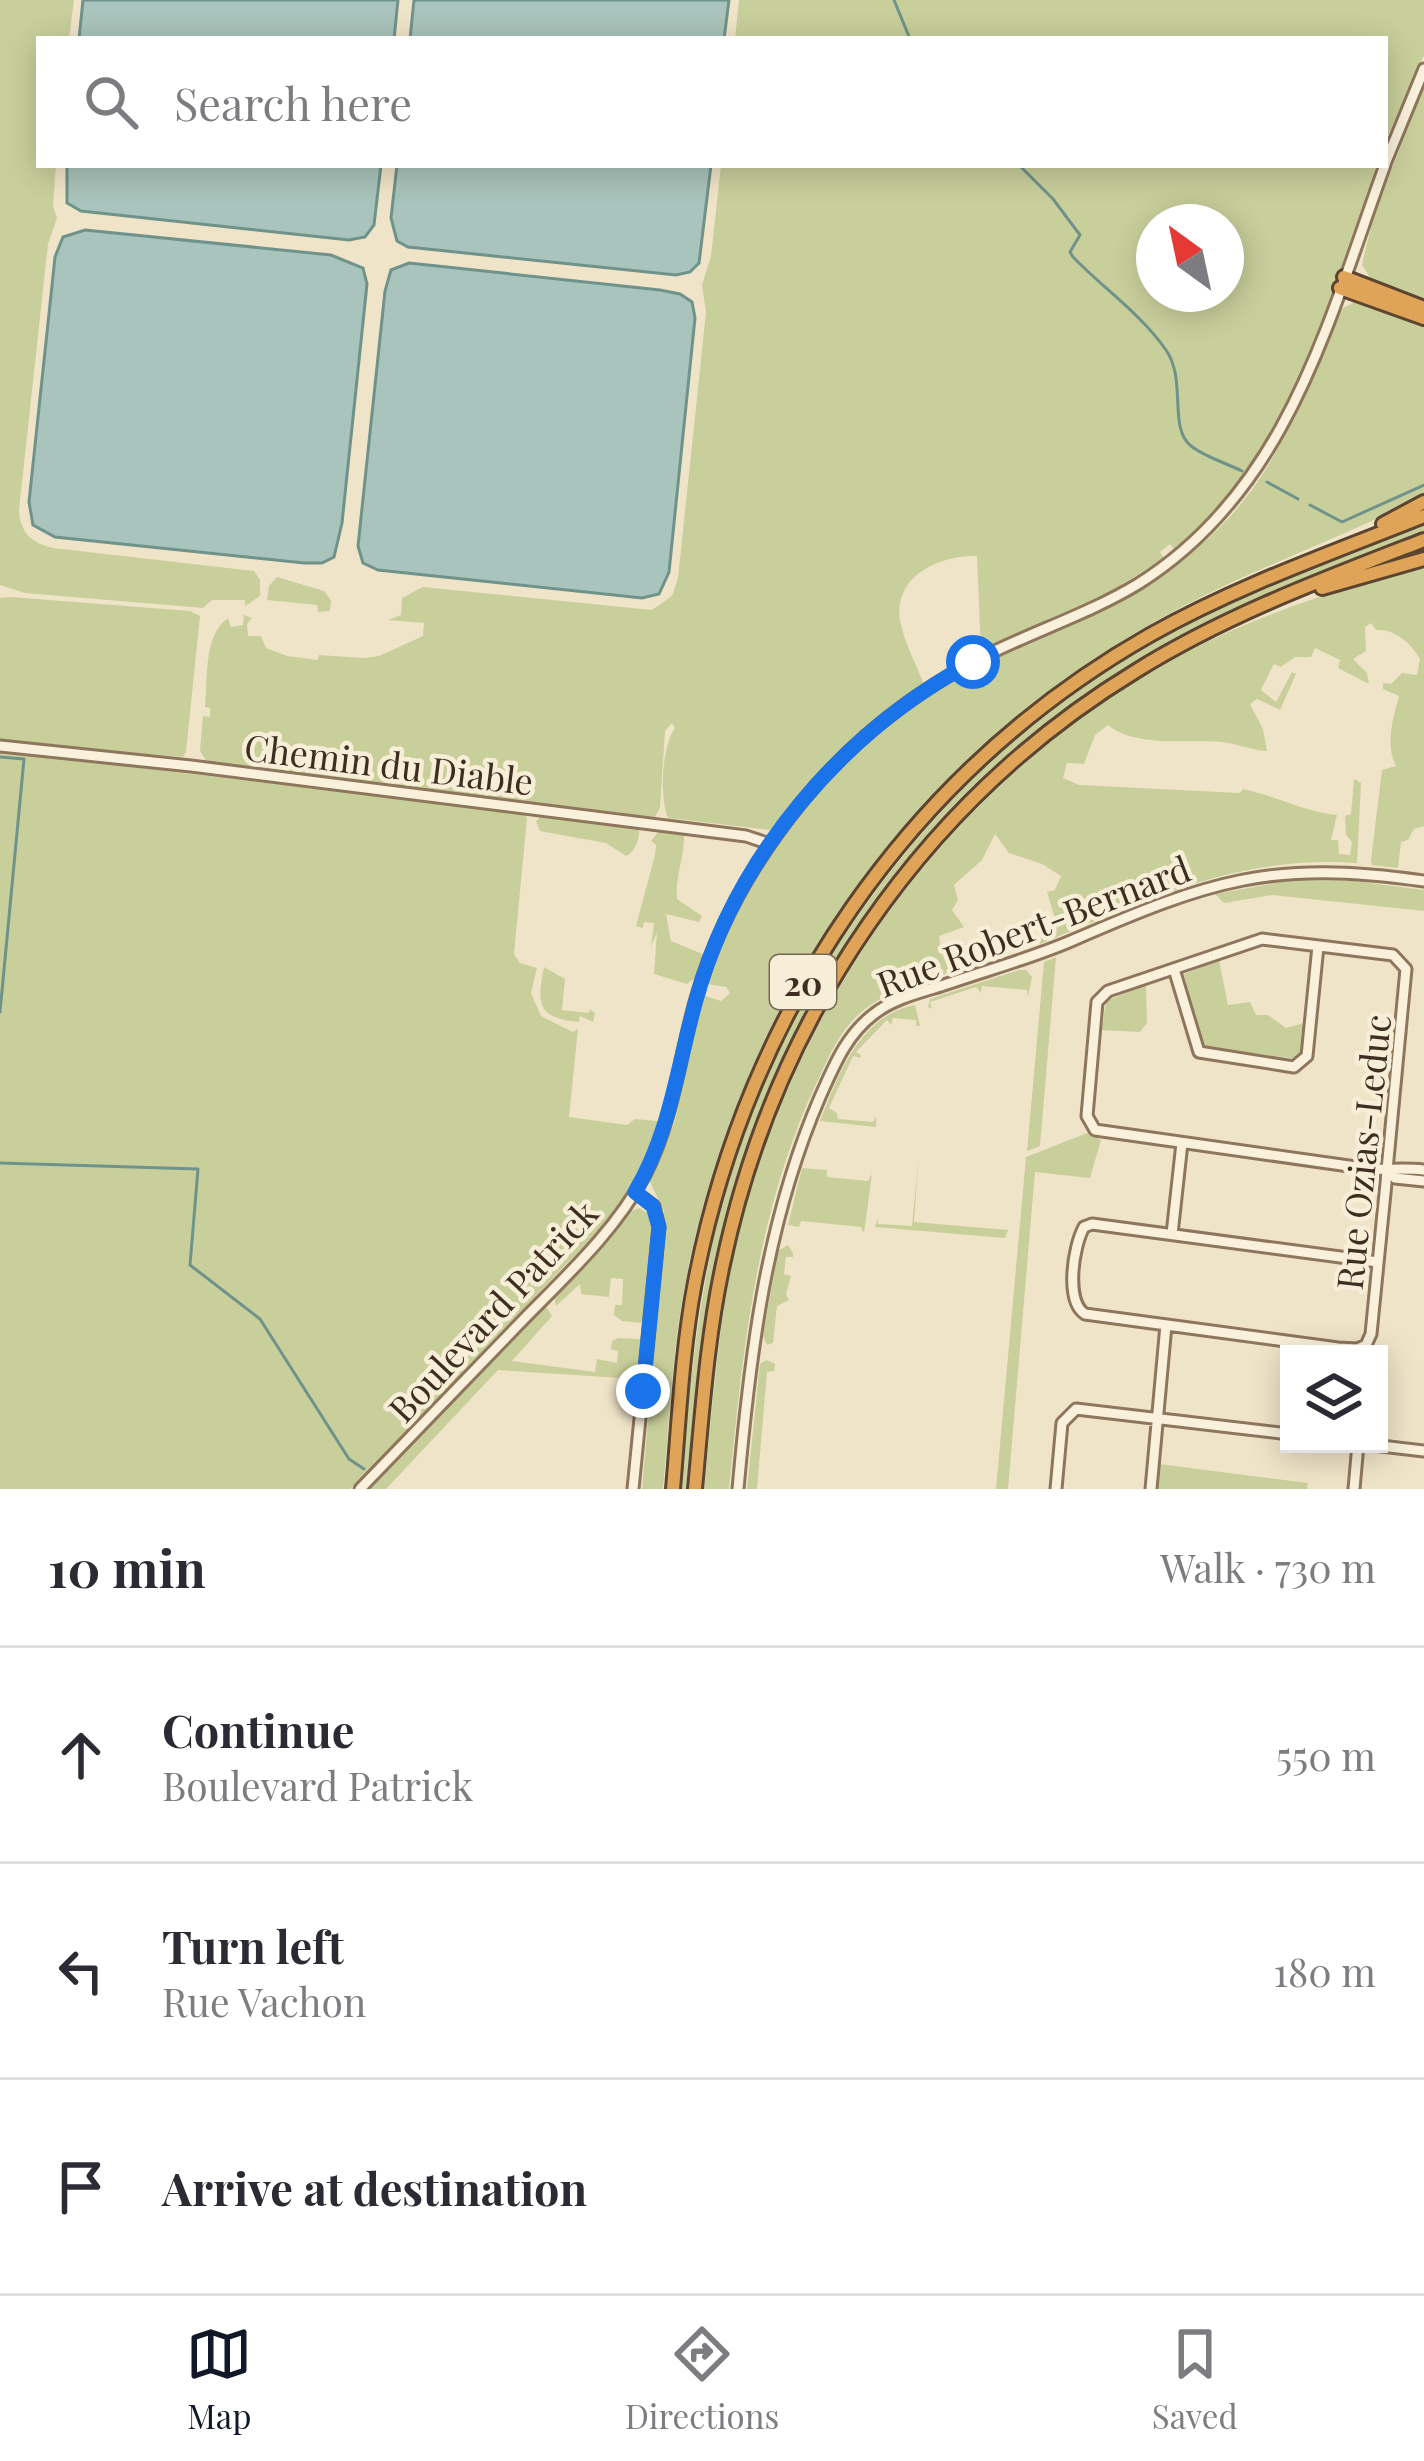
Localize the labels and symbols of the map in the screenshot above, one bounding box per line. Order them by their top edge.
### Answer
north arrow [1136,204,1244,312]
route start [946,635,1000,689]
street label: Chemin du Diable [242,721,536,805]
street label: Rue Robert-Bernard [869,843,1197,1007]
road number: 20 [770,955,836,1009]
street label: Rue Ozias-Leduc [1324,1012,1400,1292]
street label: Boulevard Patrick [377,1189,608,1431]
route end [616,1364,670,1418]

